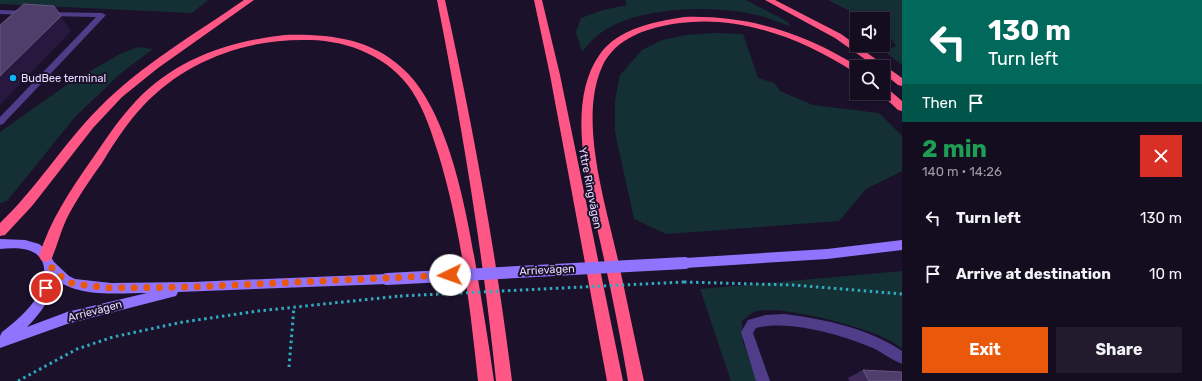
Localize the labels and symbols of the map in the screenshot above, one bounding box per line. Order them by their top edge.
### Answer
place label: BudBee terminal [21,72,106,85]
marker: BudBee terminal [8,73,18,83]
street label: Yttre Ringvägen [576,146,604,230]
position arrow [429,254,471,296]
street label: Arrievägen [519,262,575,278]
pin [29,271,63,305]
street label: Arrievägen [66,298,124,324]

